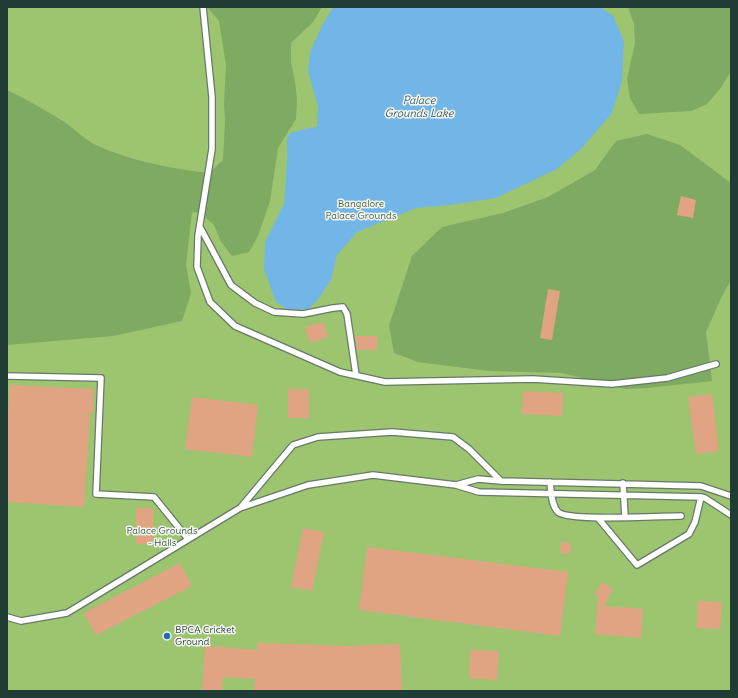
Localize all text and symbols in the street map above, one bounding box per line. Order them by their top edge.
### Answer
water label: Palace Grounds Lake [384,94,454,120]
park label: Bangalore Palace Grounds [326,198,396,222]
park label: Palace Grounds - Halls [127,525,197,548]
place label: BPCA Cricket Ground [175,624,235,648]
marker: BPCA Cricket Ground [162,631,172,641]

